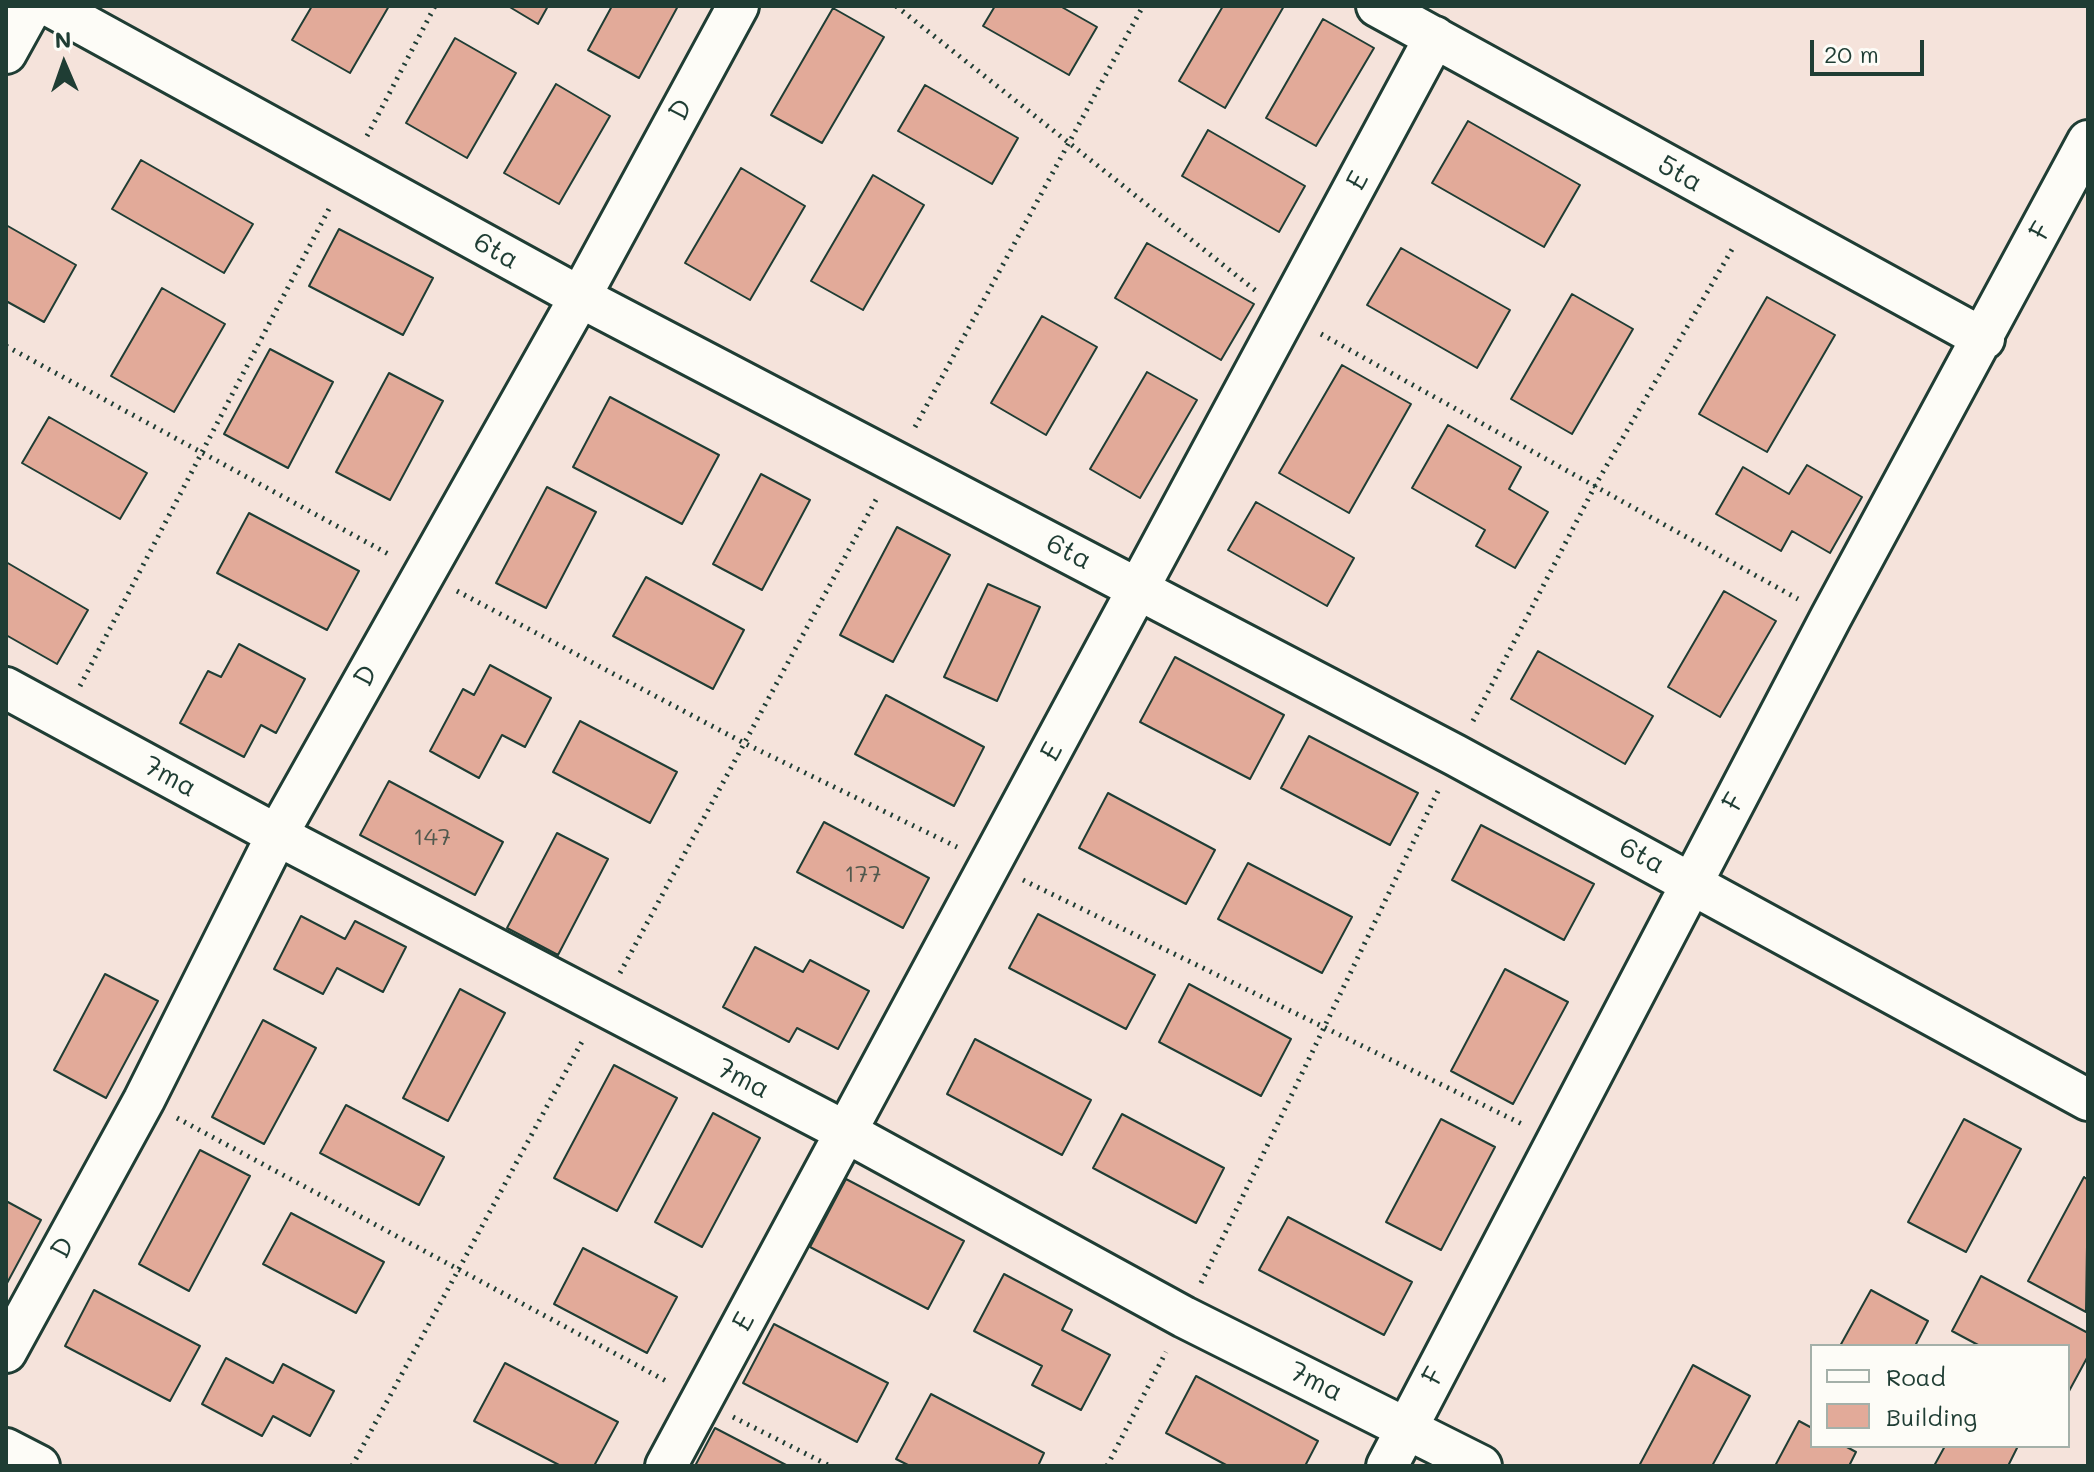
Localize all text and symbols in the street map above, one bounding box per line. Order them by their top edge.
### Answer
north arrow [24,24,104,104]
scale bar [1814,24,1928,74]
text: N [54,25,72,54]
text: 20 m [1824,38,1879,69]
street label: D [662,93,700,127]
street label: 5ta [1652,148,1708,200]
street label: E [1339,166,1377,196]
street label: F [2022,216,2060,246]
street label: 6ta [467,225,525,277]
street label: 6ta [1041,526,1097,578]
street label: D [347,659,385,693]
street label: E [1033,737,1071,767]
street label: 7ma [138,749,202,805]
street label: F [1715,787,1753,817]
house number: 147 [413,824,451,852]
street label: 6ta [1614,830,1670,882]
house number: 177 [844,861,882,889]
street label: 7ma [711,1051,775,1107]
street label: D [44,1231,82,1265]
street label: E [725,1307,763,1337]
legend [1810,1344,2070,1448]
street label: 7ma [1284,1355,1348,1409]
street label: F [1415,1361,1453,1391]
text: Road [1886,1361,1946,1392]
text: Building [1886,1401,1977,1432]

